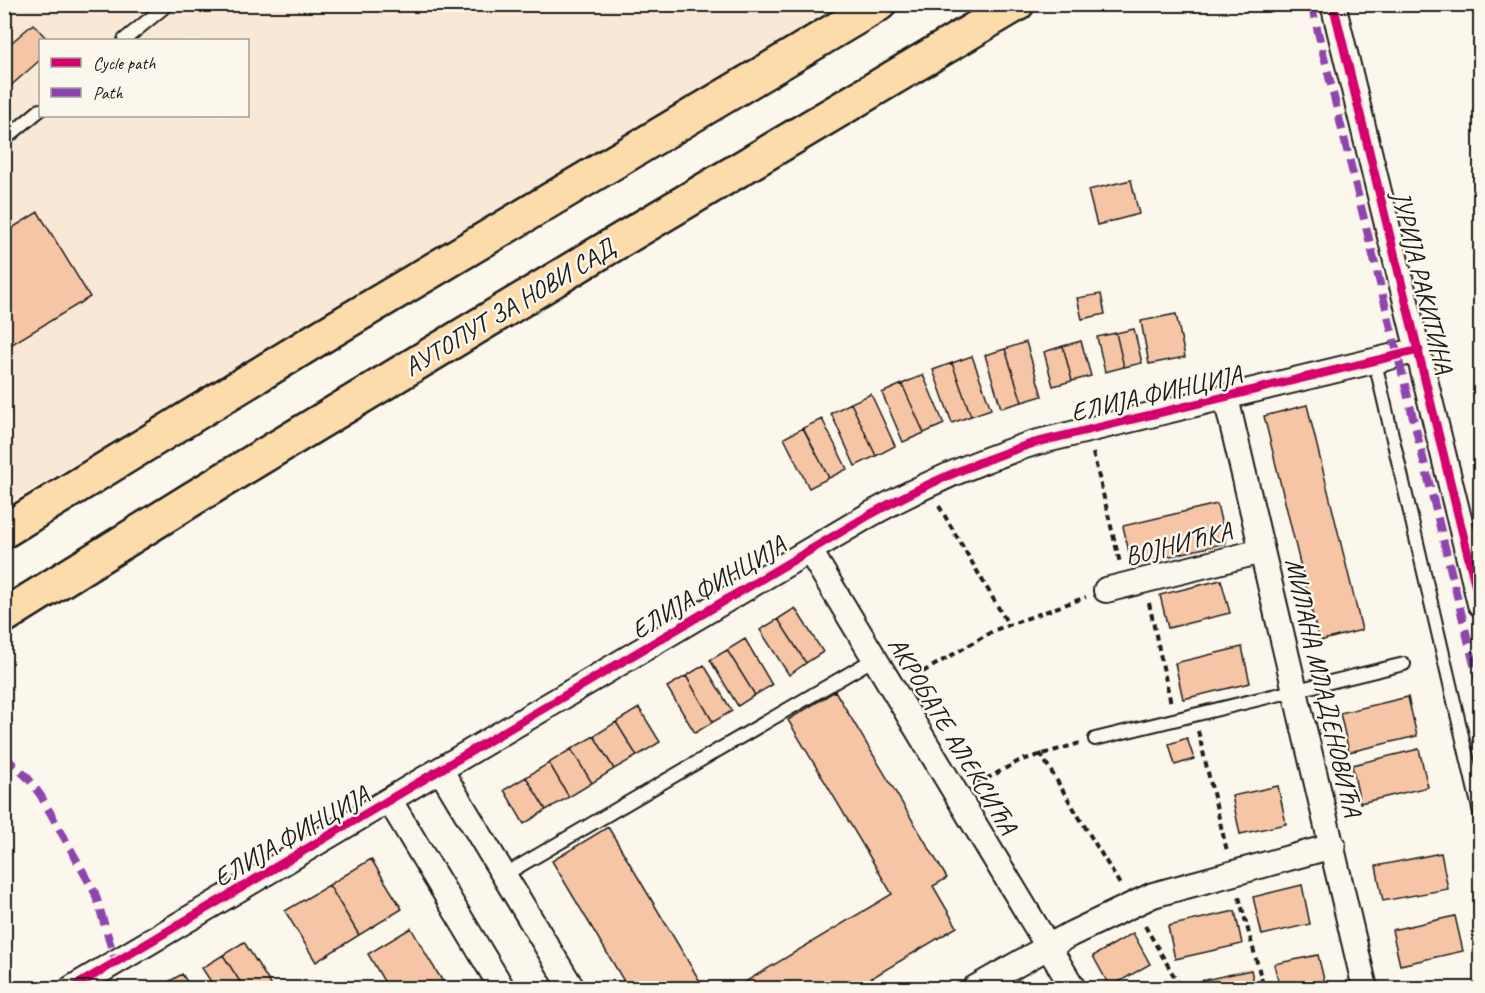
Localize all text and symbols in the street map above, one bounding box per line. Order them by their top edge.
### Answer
legend [39,39,249,117]
text: Cycle path [93,52,156,74]
text: Path [93,82,123,104]
street label: ЈУРИЈА РАКИТИНА [1383,186,1461,377]
street label: АУТОПУТ ЗА НОВИ САД [398,231,622,384]
street label: ЕЛИЈА ФИНЦИЈА [1068,357,1247,429]
street label: ВОЈНИЋКА [1121,514,1237,573]
street label: ЕЛИЈА ФИНЦИЈА [625,527,793,646]
street label: МИЛАНА МЛАДЕНОВИЋА [1278,555,1370,821]
street label: АКРОБАТЕ АЛЕКСИЋА [881,631,1026,842]
street label: ЕЛИЈА ФИНЦИЈА [208,778,377,894]

